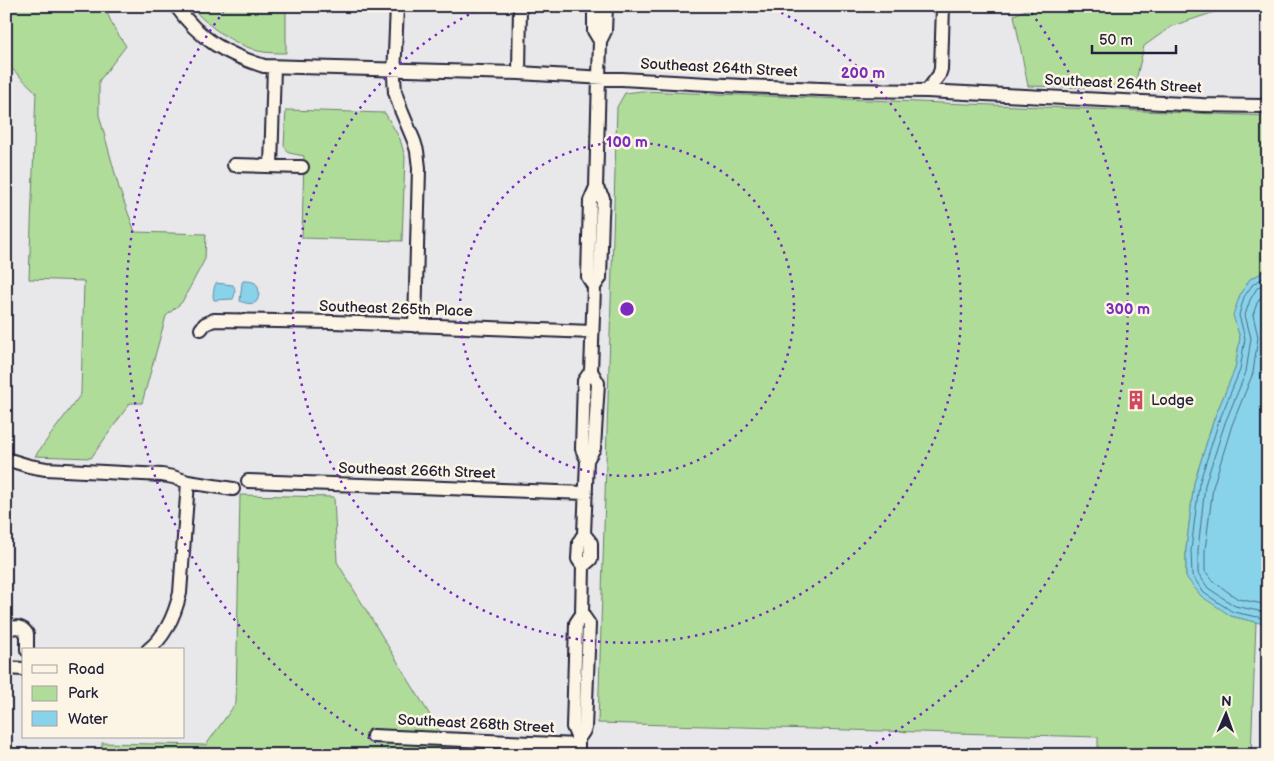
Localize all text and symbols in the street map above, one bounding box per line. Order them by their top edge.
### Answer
scale bar [1092,22,1175,54]
text: 50 m [1099,31,1133,50]
street label: Southeast 264th Street [640,54,798,82]
text: 200 m [841,64,885,83]
street label: Southeast 264th Street [1044,70,1202,98]
text: 100 m [606,133,648,152]
street label: Southeast 265th Place [319,297,473,321]
centre of rings [618,300,636,318]
text: 300 m [1106,300,1150,319]
building icon: Lodge [1125,389,1147,411]
place label: Lodge [1151,391,1194,410]
street label: Southeast 266th Street [338,459,496,483]
legend [22,648,185,738]
text: Road [68,660,104,679]
text: Park [68,684,99,703]
north arrow [1202,688,1252,738]
text: N [1221,693,1232,710]
text: Water [68,710,108,729]
street label: Southeast 268th Street [397,710,555,738]

